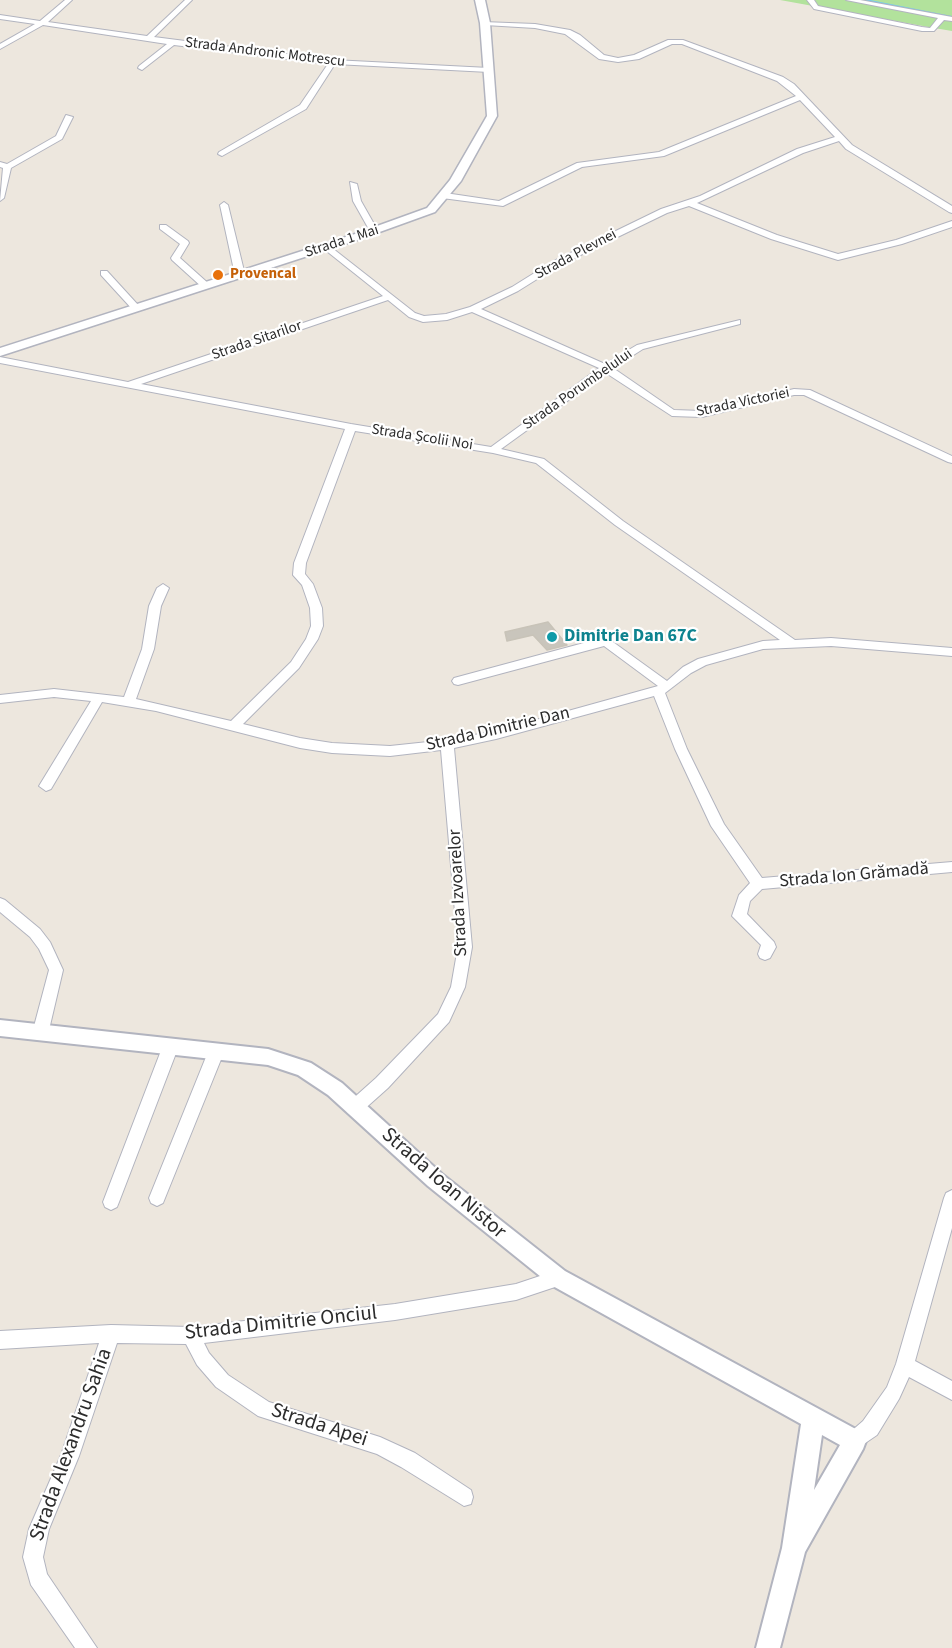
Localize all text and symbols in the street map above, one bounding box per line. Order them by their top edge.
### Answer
street label: Strada Andronic Motrescu [184,34,346,72]
street label: Strada 1 Mai [303,222,381,262]
street label: Strada Plevnei [532,226,620,284]
place label: Provencal [230,266,296,284]
marker: Provencal [211,268,225,282]
street label: Strada Sitarilor [210,317,304,365]
street label: Strada Porumbelului [520,345,636,435]
street label: Strada Victoriei [695,384,791,422]
street label: Strada Școlii Noi [370,421,474,455]
place label: Dimitrie Dan 67C [564,626,697,648]
marker: Dimitrie Dan 67C [545,630,559,644]
street label: Strada Dimitrie Dan [424,703,572,757]
street label: Strada Izvoarelor [445,829,473,957]
street label: Strada Ion Grămadă [778,859,930,893]
street label: Strada Ioan Nistor [375,1123,511,1245]
street label: Strada Dimitrie Onciul [184,1301,378,1347]
street label: Strada Alexandru Sahia [25,1345,119,1545]
street label: Strada Apei [267,1399,371,1453]

